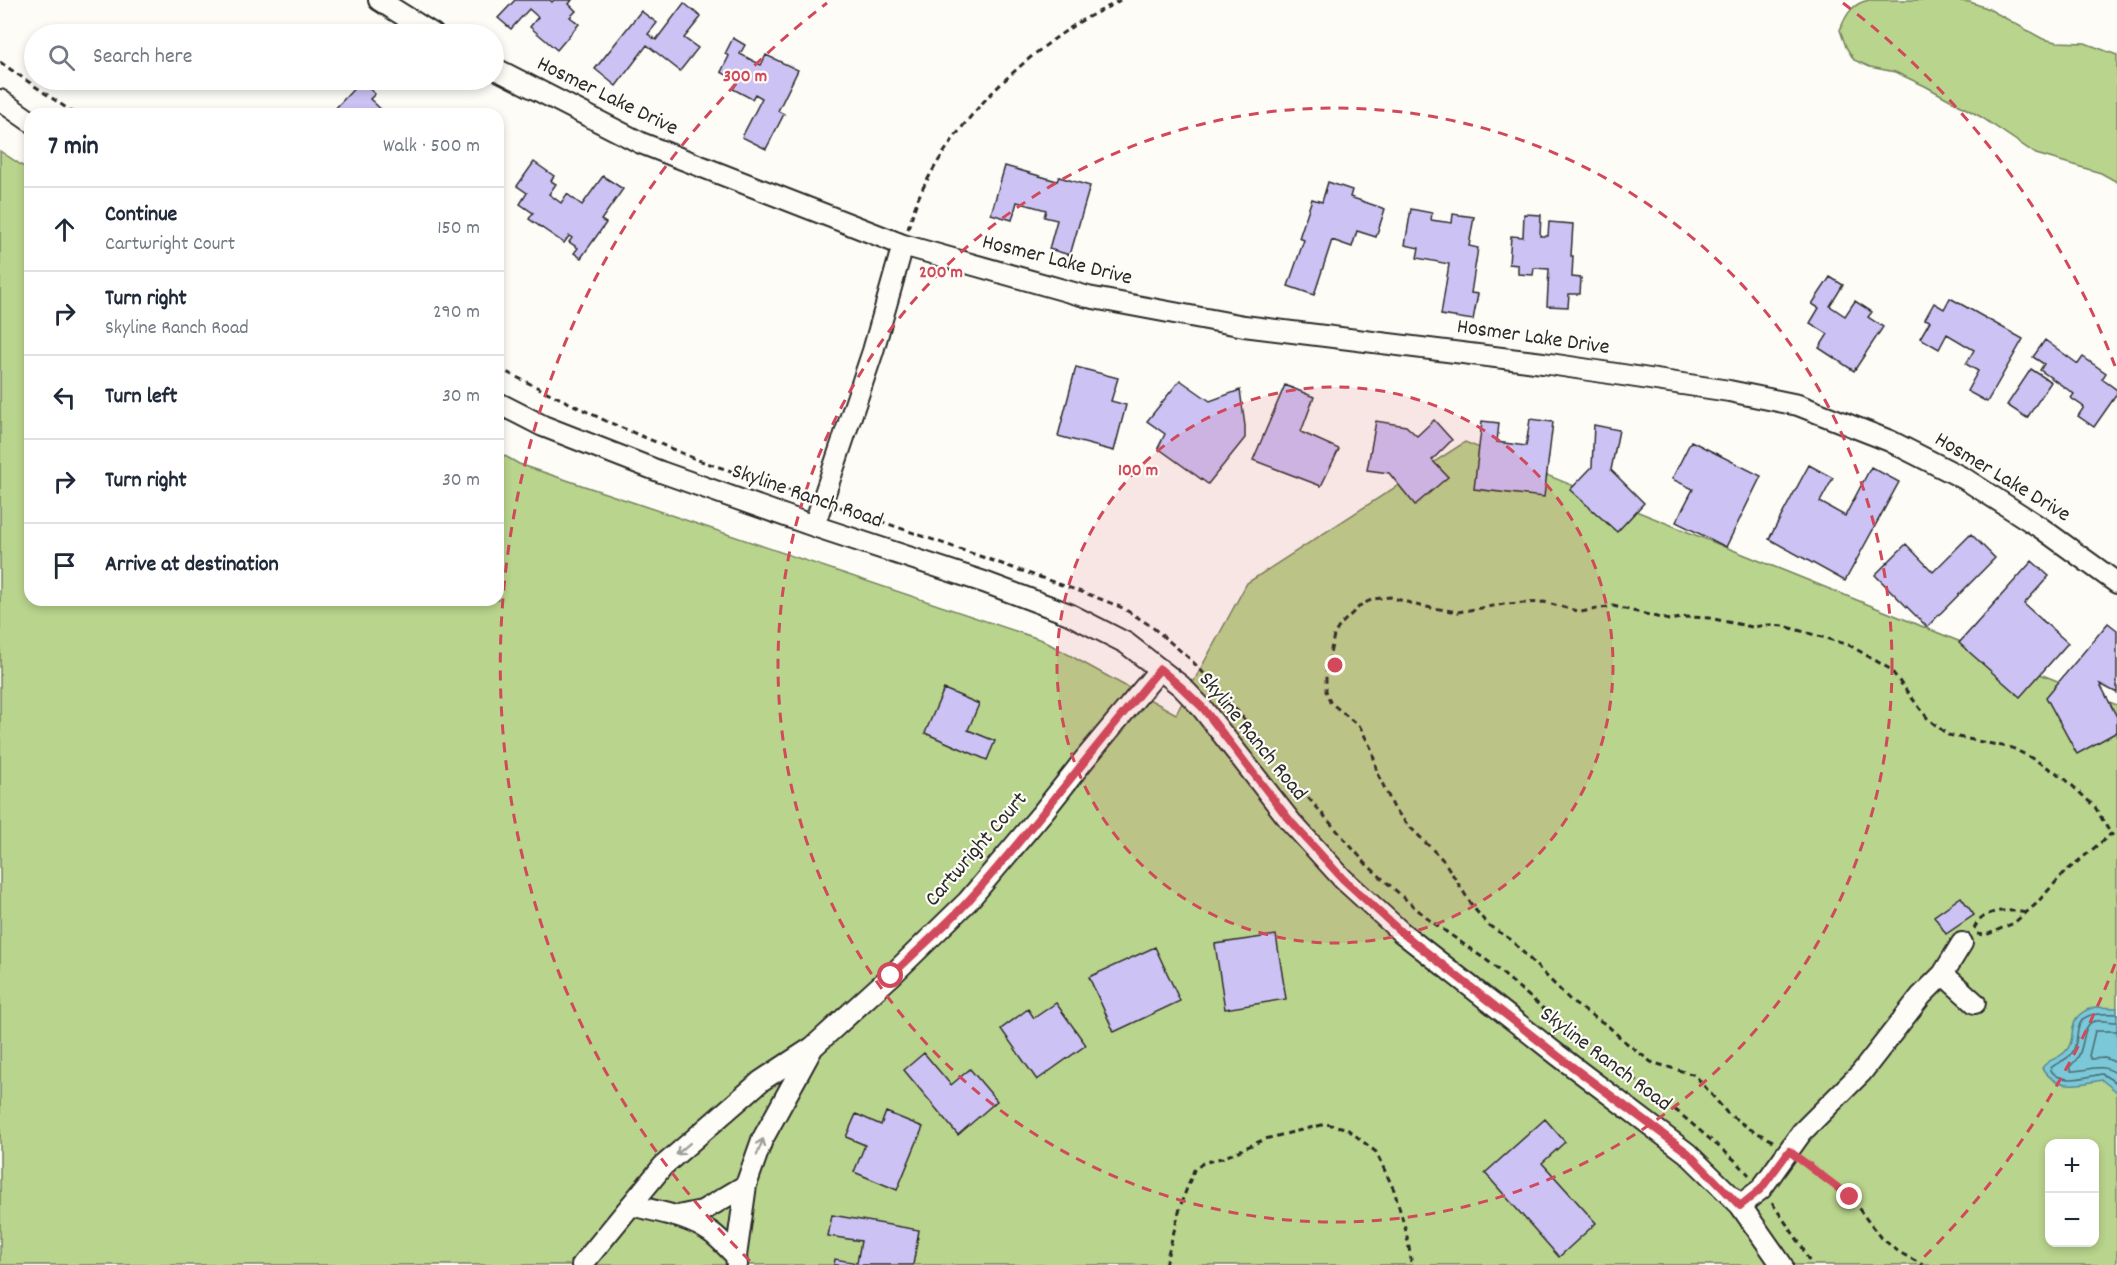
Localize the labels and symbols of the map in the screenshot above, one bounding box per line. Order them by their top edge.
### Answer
street label: Hosmer Lake Drive [531,49,683,145]
text: 300 m [723,65,767,90]
street label: Hosmer Lake Drive [979,227,1135,295]
text: 200 m [919,261,963,286]
street label: Hosmer Lake Drive [1455,312,1611,364]
street label: Hosmer Lake Drive [1928,425,2076,531]
street label: Skyline Ranch Road [727,457,887,537]
text: 100 m [1118,459,1158,484]
centre of rings [1325,655,1345,675]
street label: Skyline Ranch Road [1190,666,1314,808]
street label: Cartwright Court [918,786,1036,914]
route start [877,962,903,988]
street label: Skyline Ranch Road [1533,1000,1677,1120]
one-way arrow [755,1138,766,1156]
one-way arrow [676,1142,691,1156]
route end [1836,1183,1862,1209]

